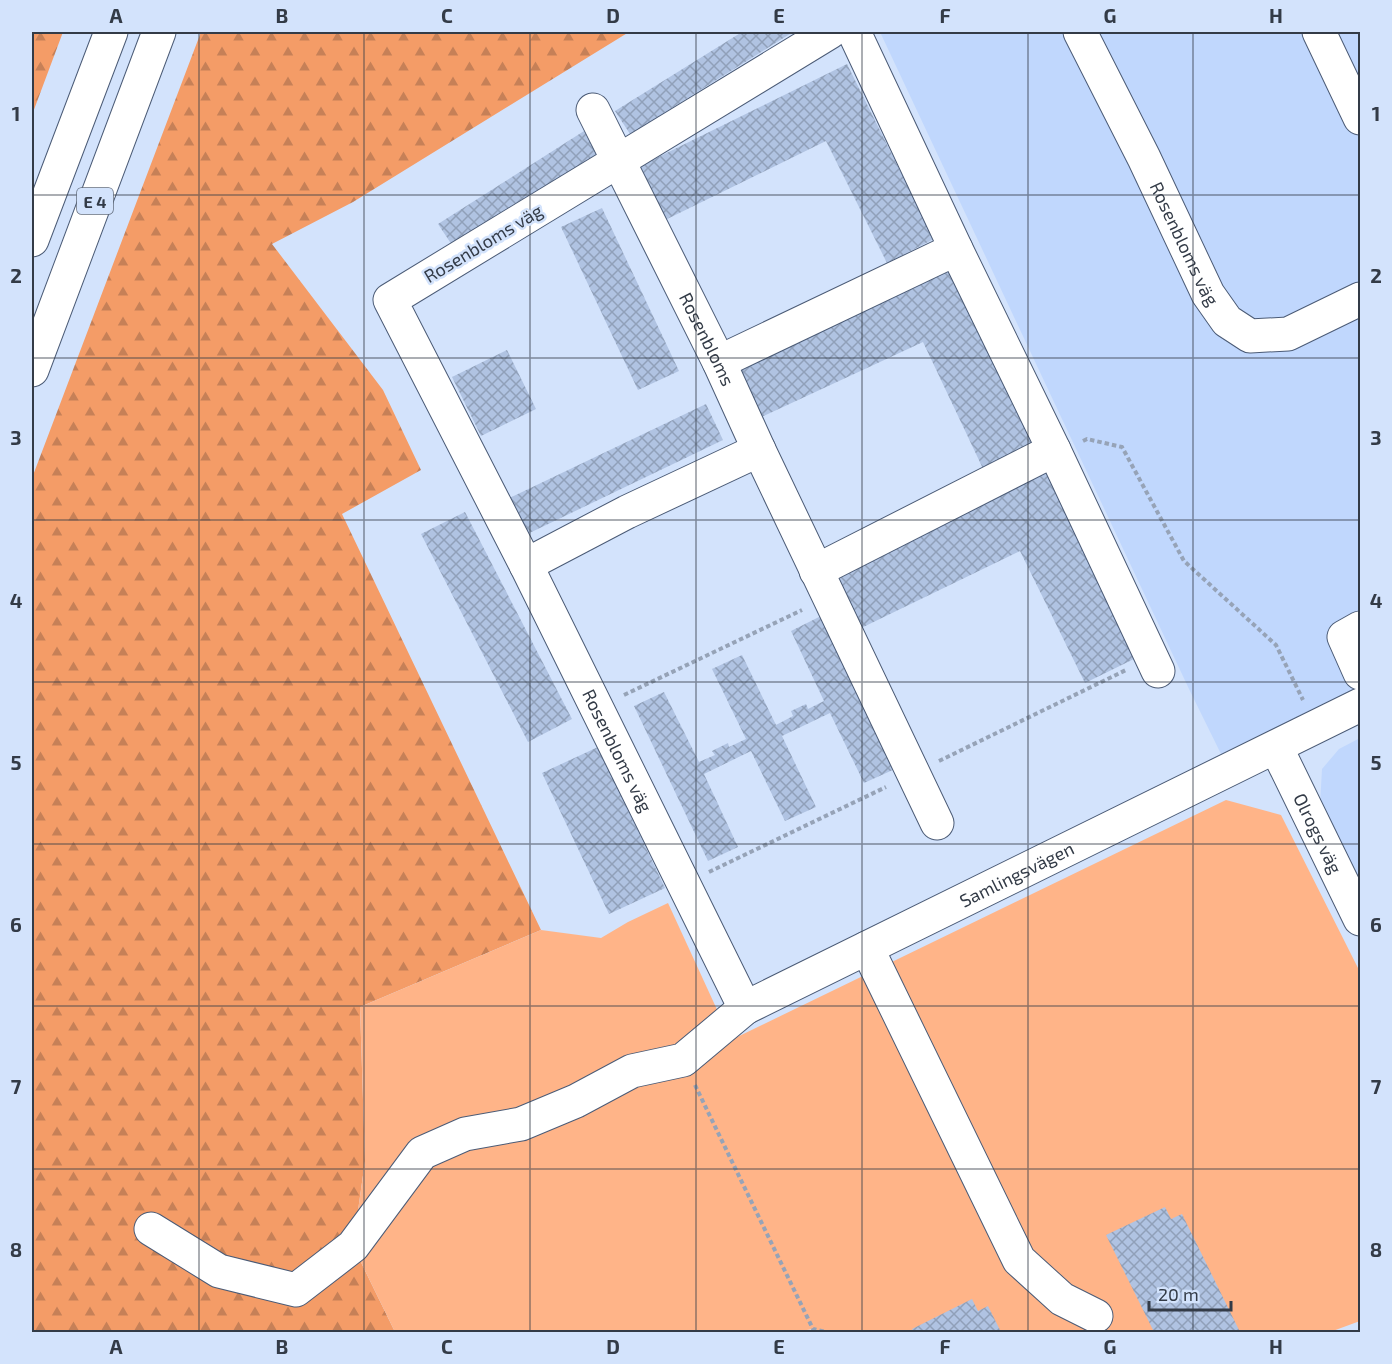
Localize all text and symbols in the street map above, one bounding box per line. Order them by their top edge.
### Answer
text: A [109,3,123,27]
text: B [276,3,288,27]
text: C [441,3,453,27]
text: D [606,3,620,27]
text: E [773,3,785,27]
text: F [939,3,951,27]
text: G [1104,3,1116,27]
text: H [1269,3,1283,27]
text: 1 [12,101,20,125]
text: 1 [1372,101,1380,125]
street label: Rosenbloms väg [1146,178,1224,310]
road number: E 4 [77,188,113,214]
street label: Rosenbloms väg [420,199,546,287]
text: 2 [10,263,22,287]
text: 2 [1370,263,1382,287]
street label: Rosenbloms [675,289,739,389]
text: 3 [10,425,22,449]
text: 3 [1370,425,1382,449]
text: 4 [10,588,23,612]
text: 4 [1370,588,1383,612]
street label: Rosenbloms väg [578,685,657,816]
text: 5 [10,750,22,774]
text: 5 [1370,750,1382,774]
street label: Olrogs väg [1289,789,1347,877]
street label: Samlingsvägen [956,837,1077,912]
text: 6 [10,912,22,936]
text: 6 [1370,912,1382,936]
text: 7 [11,1074,22,1098]
text: 7 [1371,1074,1382,1098]
text: 8 [10,1237,22,1261]
text: 8 [1370,1237,1382,1261]
scale bar [1149,1274,1232,1312]
text: 20 m [1158,1283,1199,1305]
text: A [109,1334,123,1358]
text: B [276,1334,288,1358]
text: C [441,1334,453,1358]
text: D [606,1334,620,1358]
text: E [773,1334,785,1358]
text: F [939,1334,951,1358]
text: G [1104,1334,1116,1358]
text: H [1269,1334,1283,1358]

